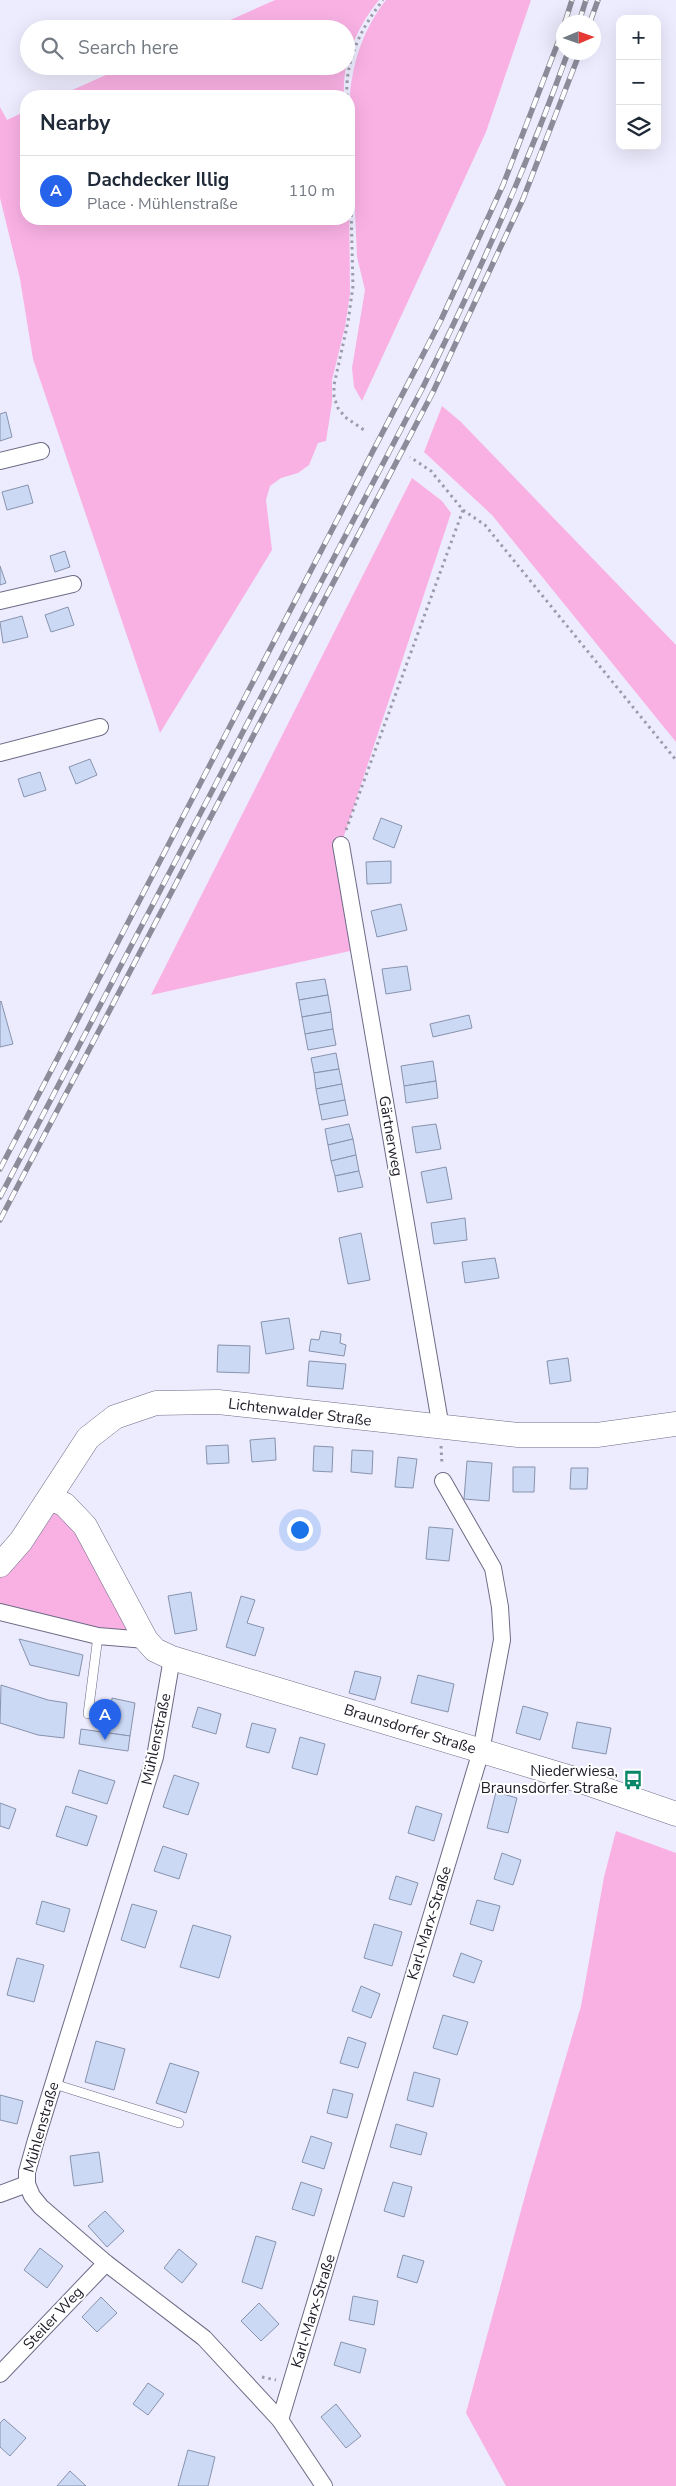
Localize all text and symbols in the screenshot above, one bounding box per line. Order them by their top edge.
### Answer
north arrow [556,15,601,60]
map controls [616,15,661,150]
button: + [616,15,661,60]
search box [20,20,355,75]
icon: search [38,34,66,62]
text: Search here [78,35,179,61]
button: − [616,60,661,105]
button: layers [616,105,661,150]
text: Nearby [40,109,110,137]
text: Dachdecker Illig [87,167,229,193]
text: A [50,180,62,202]
text: 110 m [288,180,335,202]
text: Place · Mühlenstraße [87,193,238,215]
street label: Gärtnerweg [374,1094,408,1178]
street label: Lichtenwalder Straße [227,1393,373,1431]
your location [287,1517,313,1543]
street label: Mühlenstraße [137,1691,176,1787]
pin: A [89,1699,121,1740]
street label: Braunsdorfer Straße [341,1699,479,1759]
place label: Niederwiesa, Braunsdorfer Straße [481,1761,618,1798]
bus stop icon: Niederwiesa, Braunsdorfer Straße [622,1769,644,1791]
street label: Karl-Marx-Straße [402,1864,456,1982]
street label: Mühlenstraße [19,2079,63,2175]
street label: Karl-Marx-Straße [286,2252,340,2370]
street label: Steiler Weg [18,2282,88,2354]

